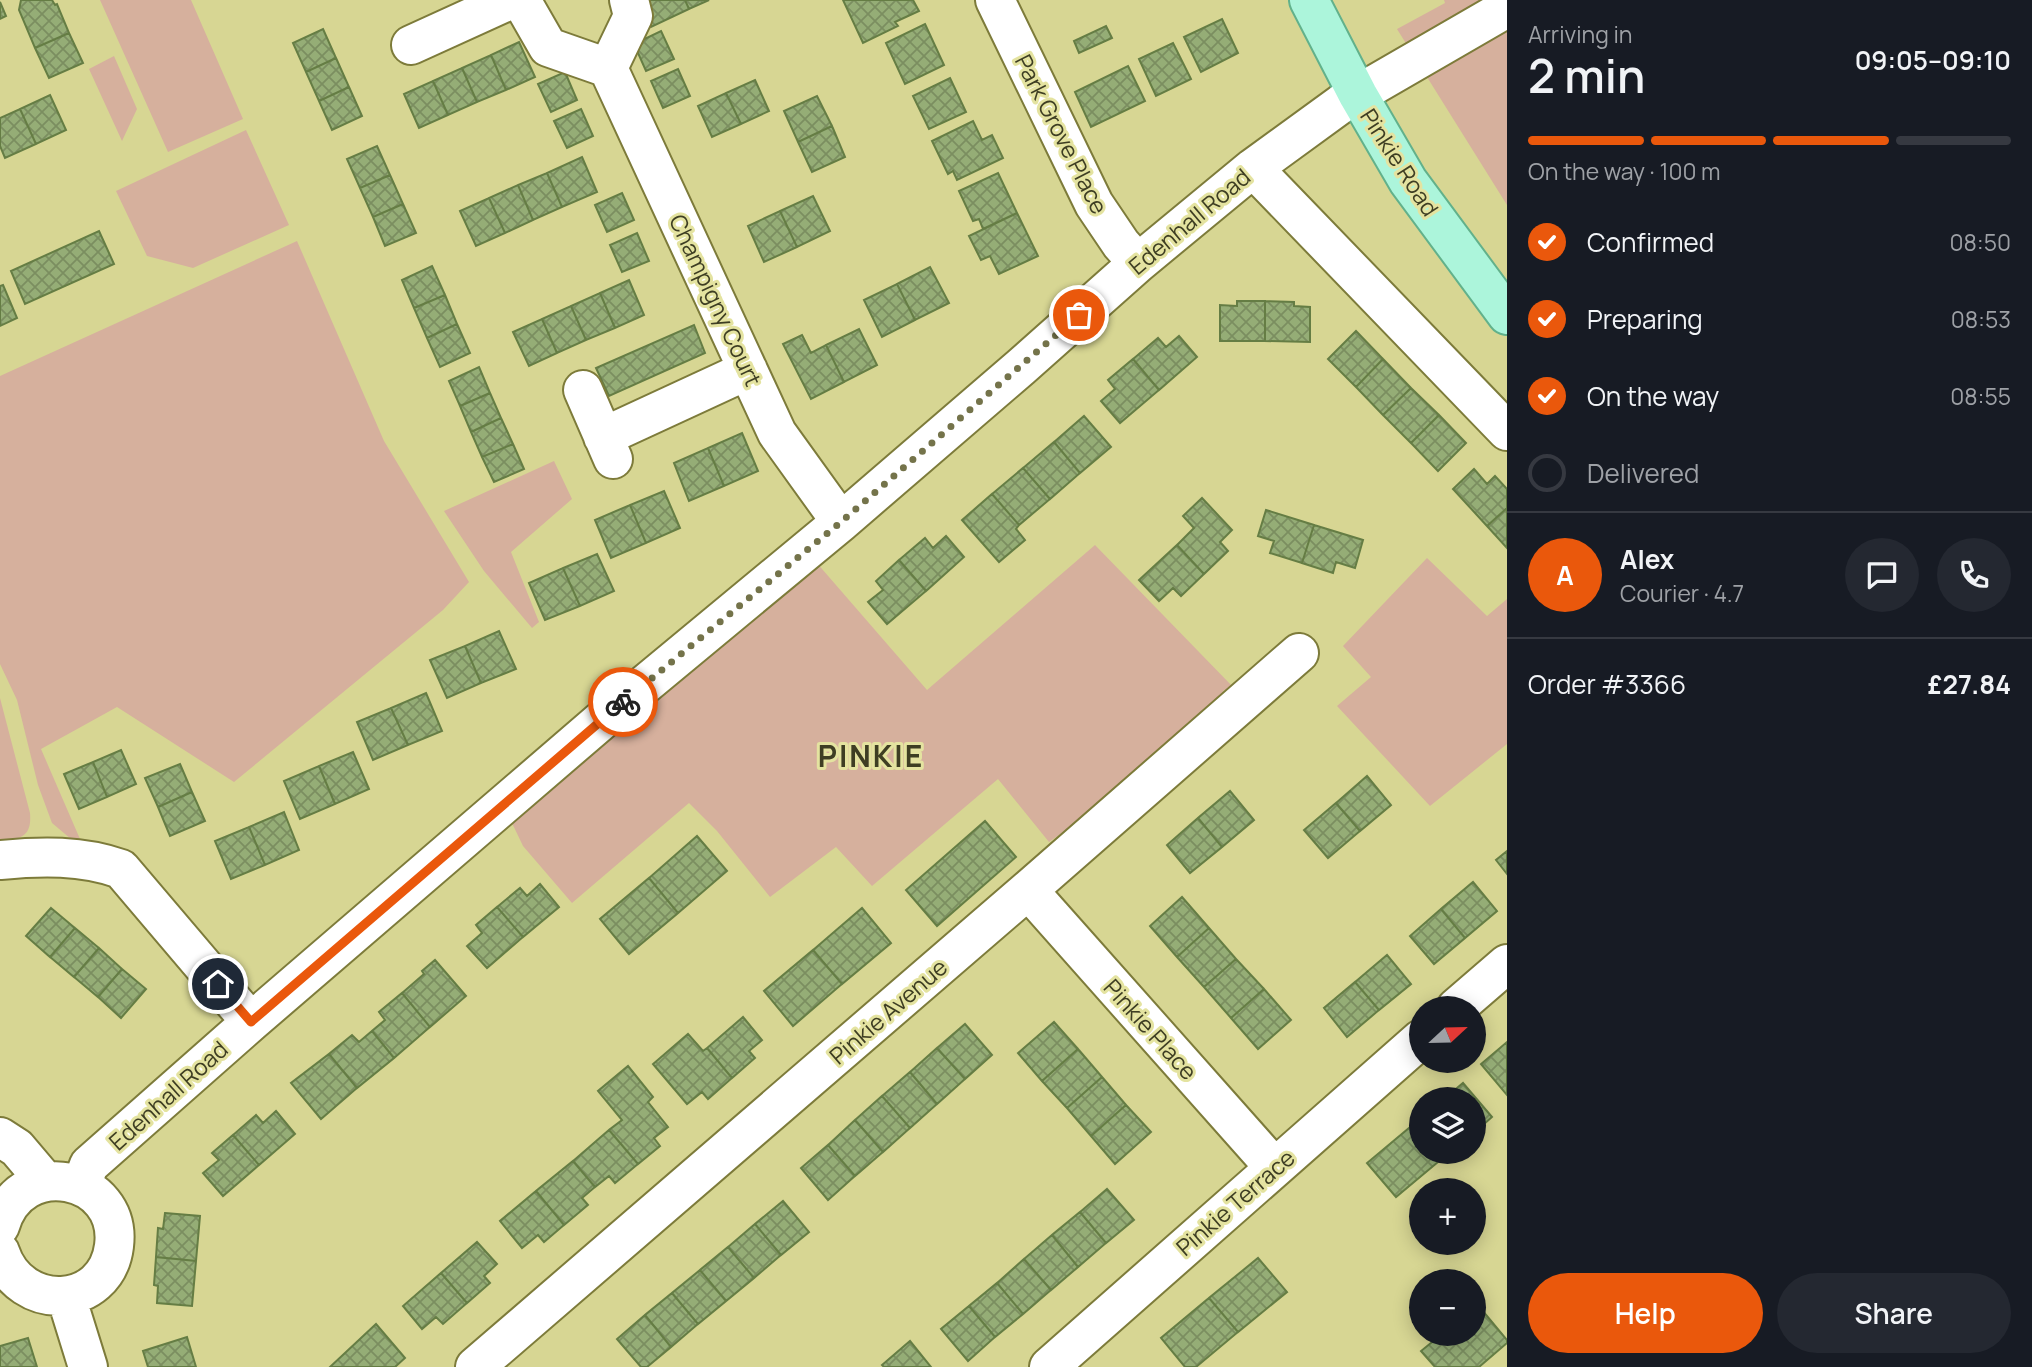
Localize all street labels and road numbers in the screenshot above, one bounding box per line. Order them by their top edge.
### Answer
street label: Park Grove Place [1008,49,1116,219]
street label: Pinkie Road [1353,102,1447,222]
street label: Edenhall Road [1121,161,1257,281]
street label: Champigny Court [662,209,770,391]
street label: Pinkie Avenue [822,951,954,1071]
street label: Pinkie Place [1097,972,1205,1086]
street label: Edenhall Road [102,1033,234,1157]
street label: Pinkie Terrace [1169,1141,1301,1263]

